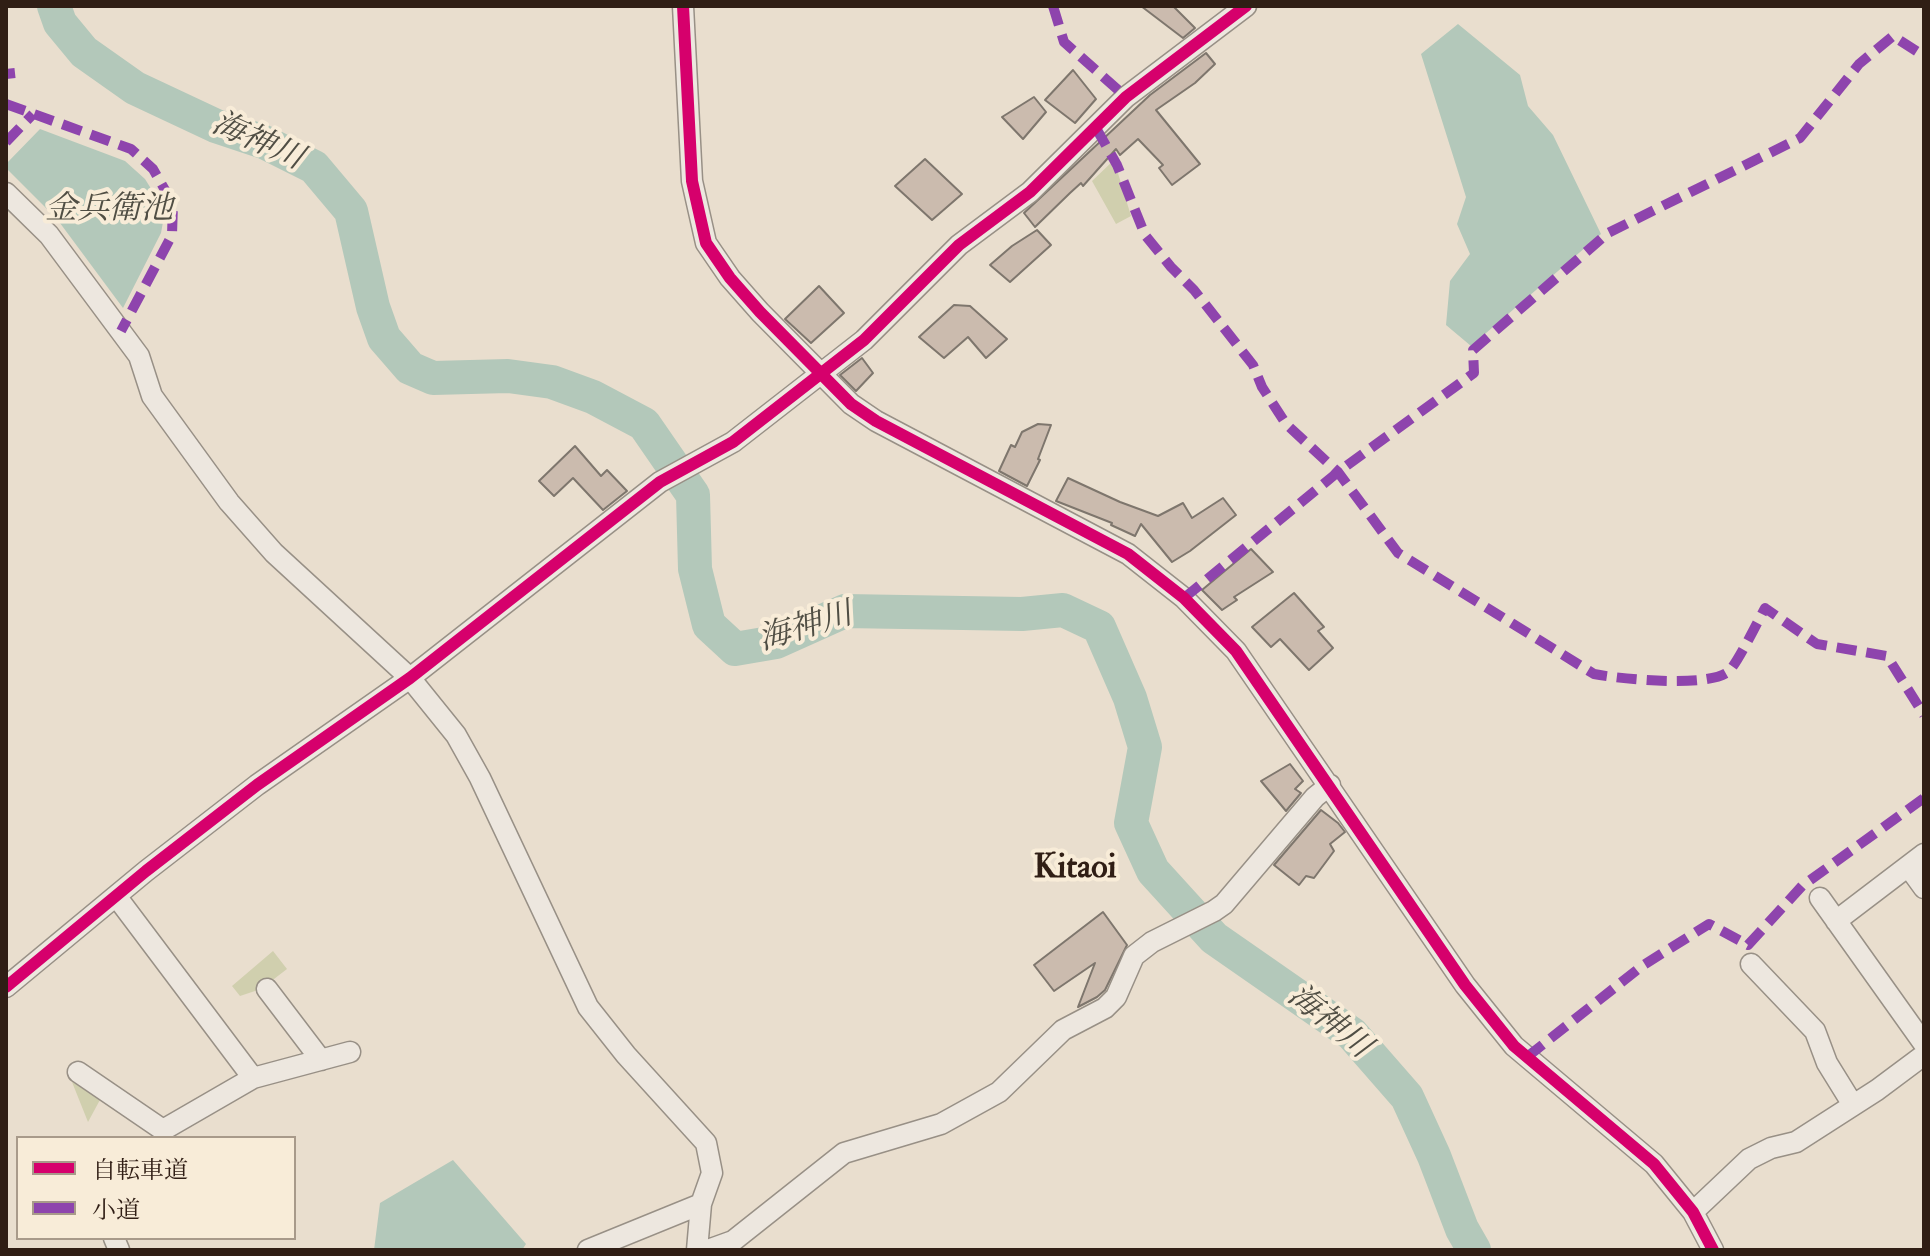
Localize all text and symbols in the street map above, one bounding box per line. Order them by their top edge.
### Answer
water label: 海神川 [205,106,309,180]
water label: 金兵衛池 [45,192,173,230]
water label: 海神川 [754,597,858,661]
district label: Kitaoi [1034,850,1116,890]
water label: 海神川 [1279,978,1377,1068]
legend [16,1136,296,1240]
text: 自転車道 [92,1155,188,1186]
text: 小道 [92,1195,140,1226]

